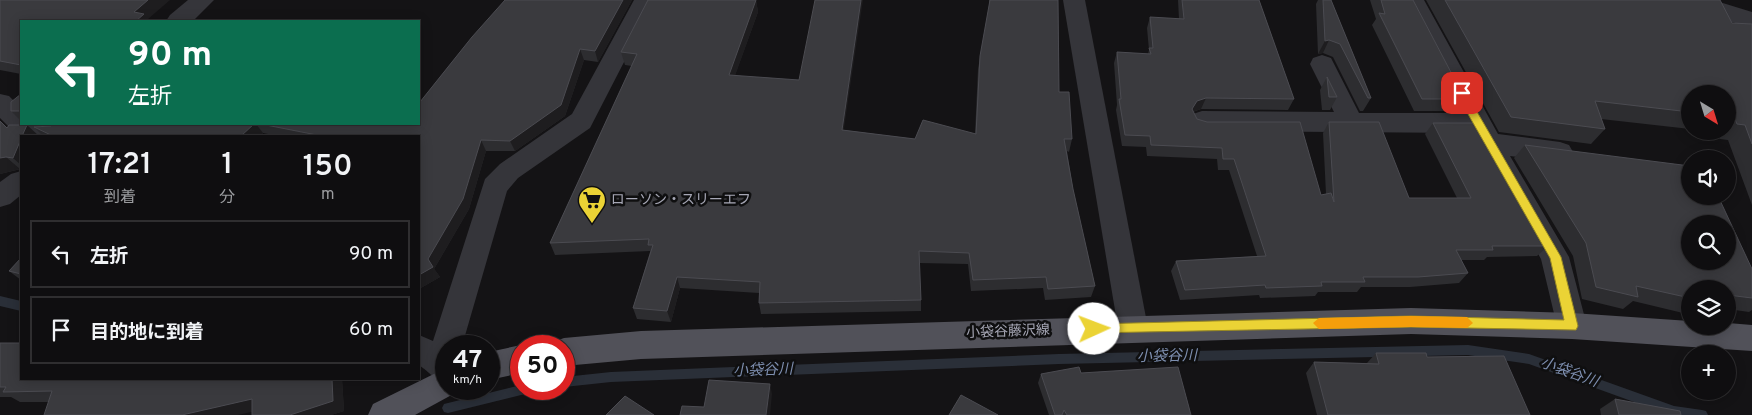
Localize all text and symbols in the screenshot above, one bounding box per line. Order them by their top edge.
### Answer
text: 90 m [128,34,212,78]
icon: left [45,40,110,105]
pin [1441,72,1483,114]
icon: arrive [1448,79,1476,107]
text: 左折 [128,84,172,111]
north arrow [1681,85,1736,140]
map controls [1681,85,1736,400]
text: 17:21 [87,147,152,184]
text: 1 [222,147,233,184]
text: 150 [303,149,353,186]
button: sound [1681,150,1736,205]
text: m [321,185,334,205]
supermarket icon: ローソン・スリーエフ [577,185,607,224]
text: 到着 [104,188,136,208]
text: 分 [219,188,235,208]
place label: ローソン・スリーエフ [611,192,751,209]
button: search [1681,215,1736,270]
icon: left [47,240,75,268]
text: 90 m [349,242,393,266]
text: 左折 [90,245,128,269]
button: layers [1681,280,1736,335]
position arrow [1067,302,1119,354]
icon: arrive [47,316,75,344]
text: 60 m [349,318,393,342]
text: 目的地に到着 [90,321,204,345]
street label: 小袋谷藤沢線 [966,321,1050,342]
speed limit sign: 50 [510,335,575,400]
text: 47 [453,345,482,377]
button: + [1681,345,1736,400]
water label: 小袋谷川 [1137,347,1199,367]
water label: 小袋谷川 [1538,354,1602,393]
water label: 小袋谷川 [733,360,795,382]
text: km/h [453,372,482,388]

